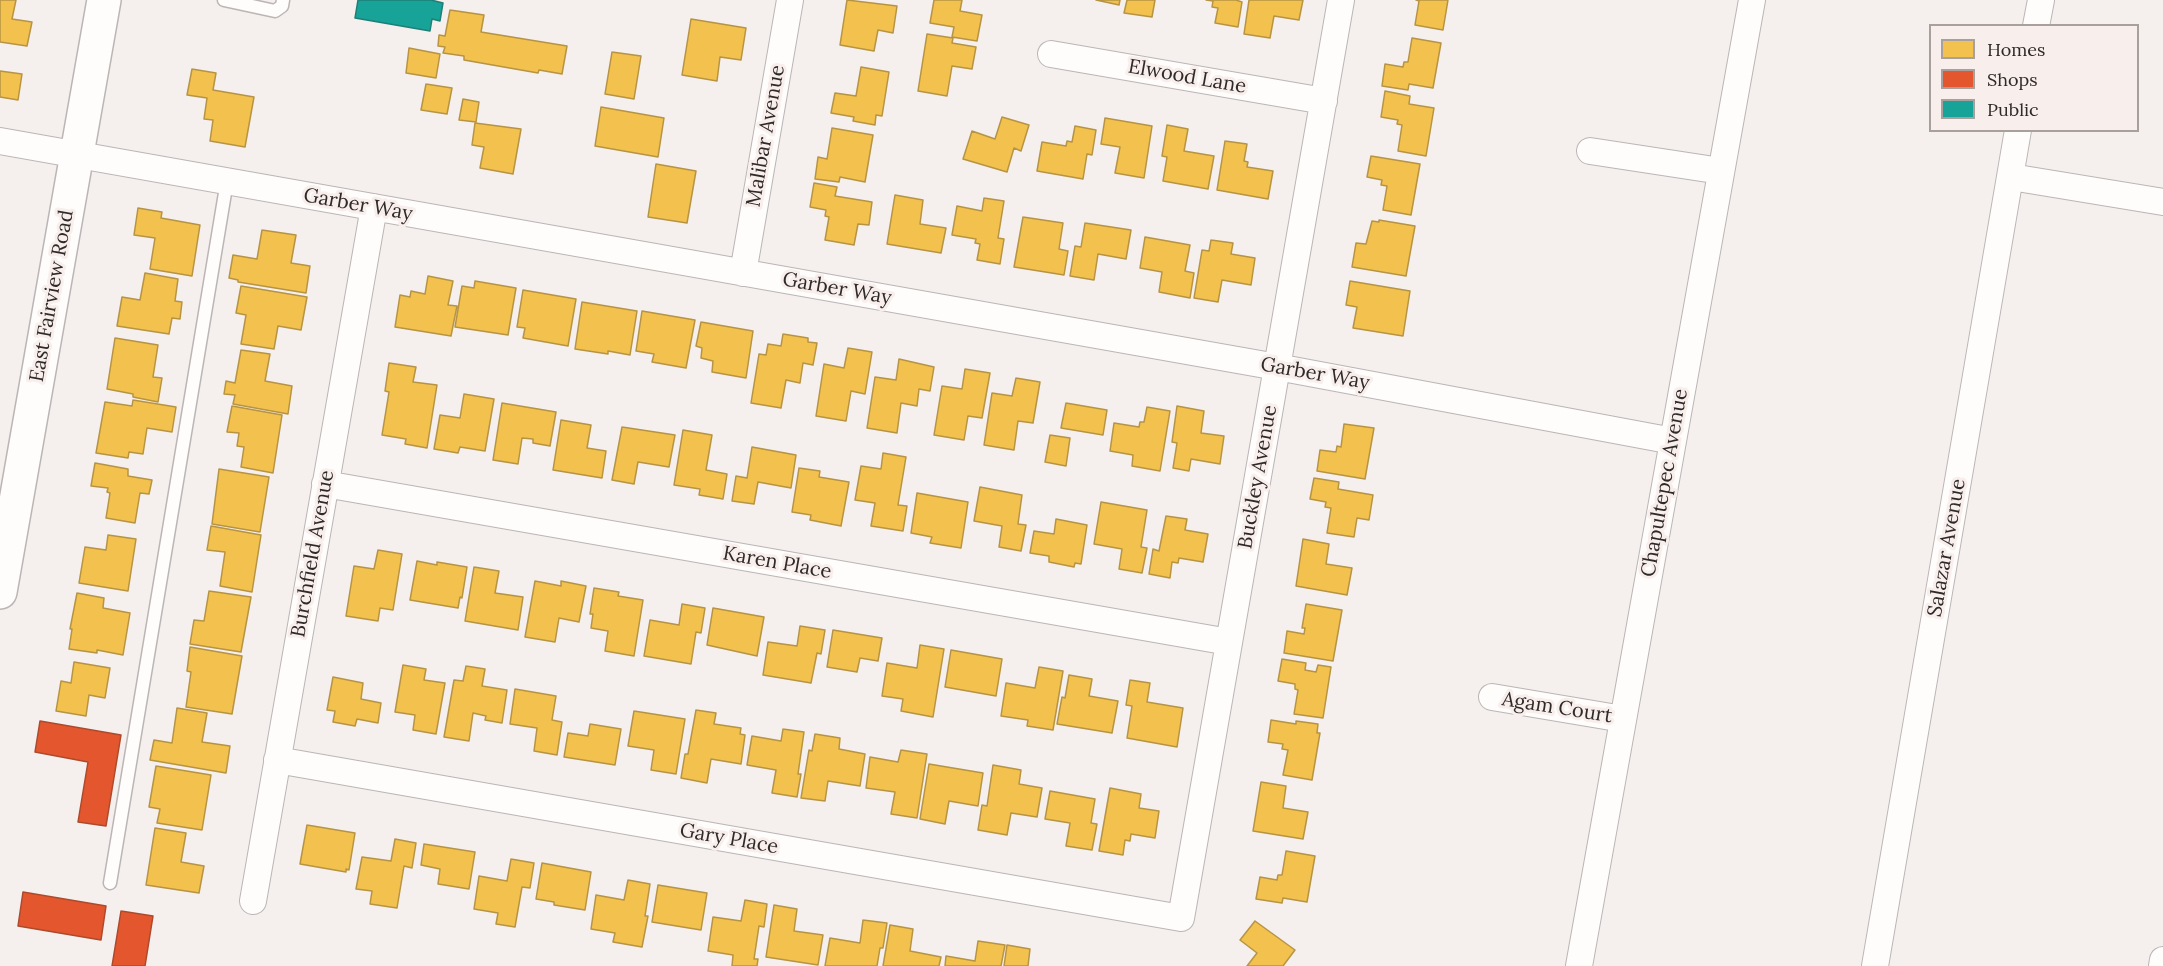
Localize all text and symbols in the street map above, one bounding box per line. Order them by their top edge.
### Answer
legend [1929,24,2139,132]
text: Homes [1987,38,2045,61]
street label: Elwood Lane [1126,55,1248,99]
street label: Malibar Avenue [742,63,790,209]
text: Shops [1987,68,2038,91]
text: Public [1987,98,2039,121]
street label: Garber Way [302,184,414,226]
street label: East Fairview Road [25,208,79,384]
street label: Garber Way [781,268,893,310]
street label: Garber Way [1259,353,1371,395]
street label: Chapultepec Avenue [1637,387,1693,579]
street label: Buckley Avenue [1234,403,1282,551]
street label: Burchfield Avenue [286,469,340,639]
street label: Salazar Avenue [1923,477,1971,619]
street label: Karen Place [721,542,833,584]
street label: Agam Court [1500,687,1614,729]
street label: Gary Place [678,819,780,859]

